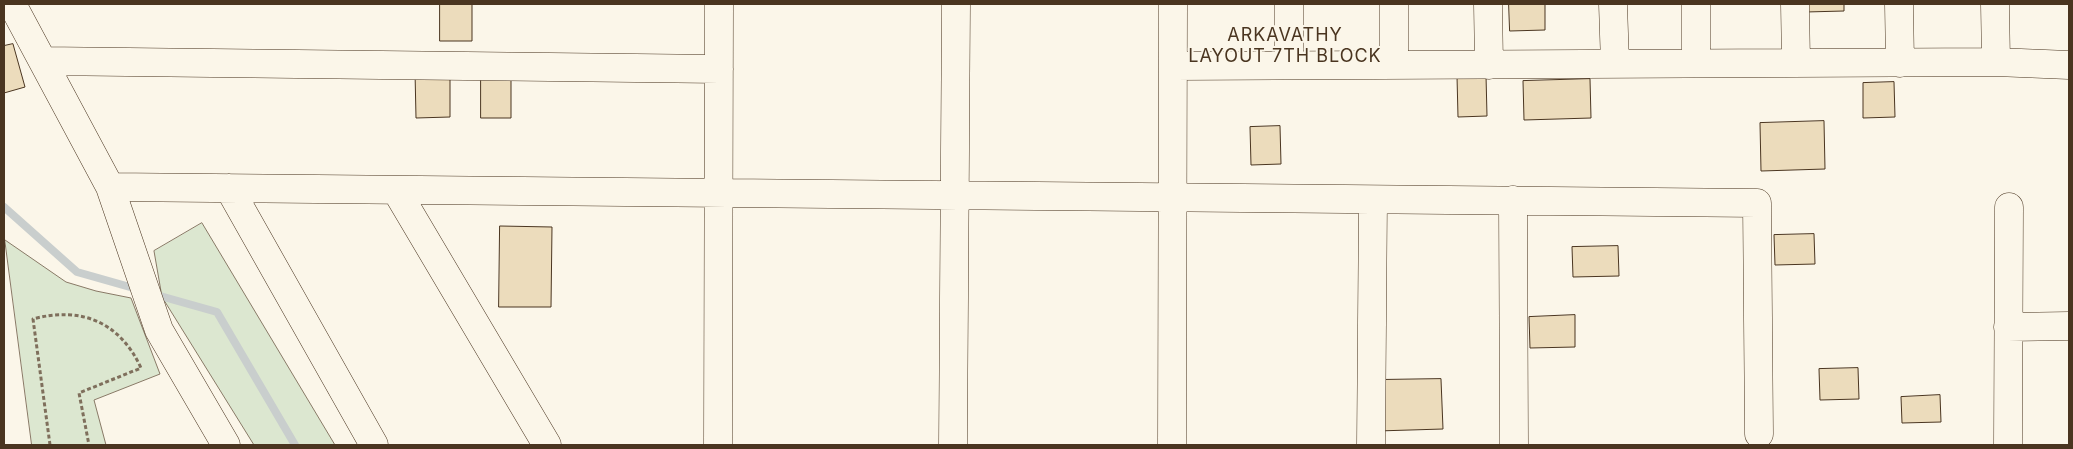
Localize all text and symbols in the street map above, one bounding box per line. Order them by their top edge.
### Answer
district label: ARKAVATHY LAYOUT 7TH BLOCK [1186,25,1384,68]

